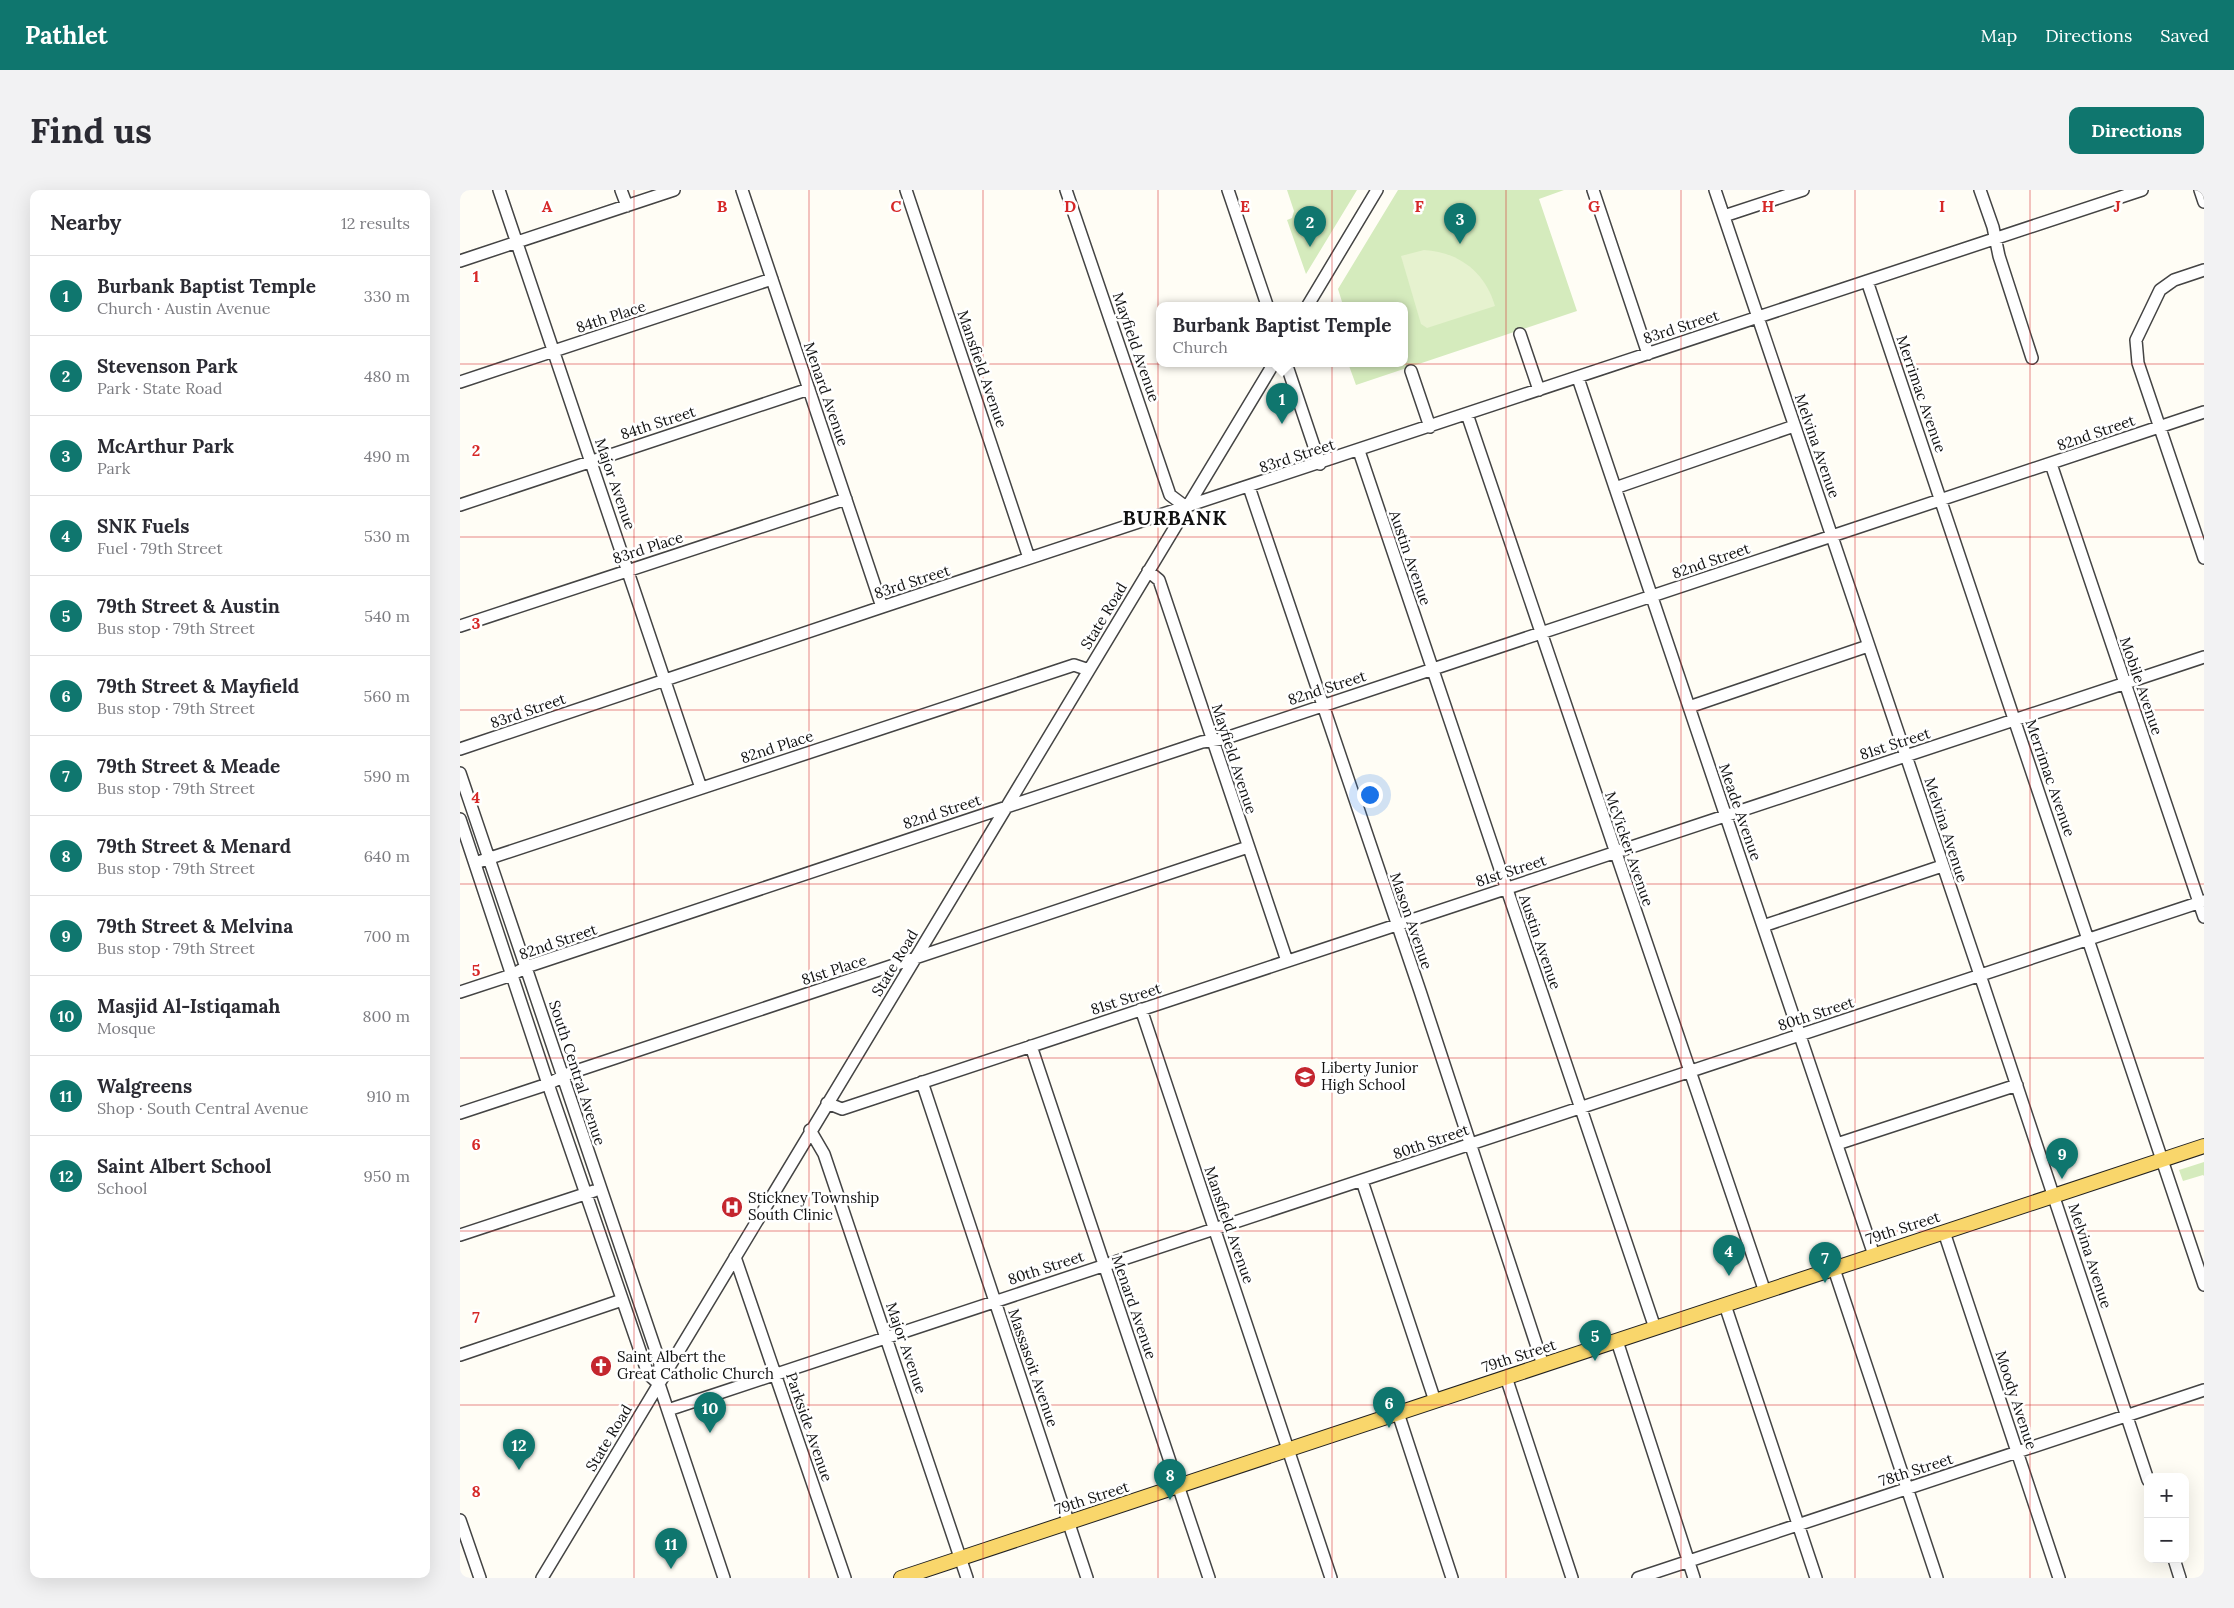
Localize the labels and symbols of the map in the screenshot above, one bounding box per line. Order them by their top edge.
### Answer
text: A [542,196,553,216]
text: B [717,196,728,216]
text: C [890,196,902,216]
text: D [1064,196,1076,216]
text: E [1240,196,1250,216]
text: F [1414,196,1424,216]
text: G [1588,196,1600,216]
text: H [1762,196,1775,216]
text: I [1939,196,1945,216]
text: J [2113,196,2121,216]
pin: 3 [1444,203,1476,244]
pin: 2 [1294,206,1326,247]
text: 1 [473,266,479,286]
street label: Mayfield Avenue [1109,290,1164,404]
street label: 84th Place [574,296,648,337]
street label: 83rd Street [1641,305,1721,348]
street label: Mansfield Avenue [953,308,1011,430]
street label: Merrimac Avenue [1892,333,1950,455]
street label: Menard Avenue [800,339,853,448]
pin: 1 [1266,383,1298,424]
street label: Melvina Avenue [1791,391,1844,501]
street label: 84th Street [618,401,698,444]
street label: 82nd Street [2054,410,2137,455]
street label: 83rd Street [1257,434,1337,477]
street label: Major Avenue [591,436,640,532]
text: 2 [472,440,480,460]
district label: BURBANK [1123,505,1228,530]
street label: Austin Avenue [1385,507,1436,608]
street label: 83rd Place [610,527,685,568]
street label: 82nd Street [1669,538,1752,583]
street label: 83rd Street [872,560,952,603]
street label: State Road [1076,579,1131,653]
text: 3 [472,613,481,633]
street label: Mobile Avenue [2116,634,2167,737]
street label: 82nd Street [1285,666,1368,709]
street label: 83rd Street [488,689,568,732]
street label: Mayfield Avenue [1208,701,1261,816]
street label: Merrimac Avenue [2021,717,2079,839]
street label: 81st Street [1857,723,1933,764]
street label: 82nd Place [738,726,816,767]
street label: Meade Avenue [1715,761,1766,863]
street label: Melvina Avenue [1921,775,1972,885]
your location [1357,782,1383,808]
text: 4 [472,787,481,807]
street label: McVicker Avenue [1601,789,1658,909]
street label: 82nd Street [900,790,983,833]
street label: 81st Street [1473,850,1549,891]
street label: Mason Avenue [1386,870,1437,972]
street label: Austin Avenue [1515,891,1566,992]
street label: 82nd Street [516,919,599,964]
street label: State Road [867,926,922,1000]
street label: 81st Place [799,950,869,989]
text: 5 [472,960,481,980]
street label: 81st Street [1088,978,1164,1019]
street label: 80th Street [1775,992,1857,1035]
street label: South Central Avenue [545,998,610,1148]
place label: Liberty Junior High School [1321,1058,1419,1094]
school or university icon: Liberty Junior High School [1293,1065,1317,1089]
street label: 80th Street [1390,1120,1471,1163]
text: 6 [471,1134,481,1154]
pin: 9 [2046,1138,2078,1179]
street label: Mansfield Avenue [1200,1164,1258,1286]
place label: Stickney Township South Clinic [748,1188,879,1224]
hospital icon: Stickney Township South Clinic [720,1195,744,1219]
street label: Melvina Avenue [2065,1201,2116,1311]
street label: 79th Street [1863,1207,1943,1248]
pin: 4 [1713,1235,1745,1276]
pin: 7 [1809,1242,1841,1283]
street label: 80th Street [1005,1246,1087,1289]
street label: Menard Avenue [1108,1252,1161,1361]
street label: Major Avenue [882,1300,931,1396]
street label: Massasoit Avenue [1004,1306,1063,1430]
text: 7 [472,1307,480,1327]
pin: 5 [1579,1320,1611,1361]
street label: 79th Street [1479,1335,1559,1376]
place label: Saint Albert the Great Catholic Church [617,1347,774,1383]
street label: Moody Avenue [1992,1348,2041,1452]
church icon: Saint Albert the Great Catholic Church [589,1354,613,1378]
street label: Parkside Avenue [782,1370,837,1484]
pin: 6 [1373,1387,1405,1428]
pin: 10 [694,1392,726,1433]
street label: State Road [581,1401,636,1475]
pin: 12 [503,1429,535,1470]
street label: 78th Street [1876,1449,1955,1490]
pin: 8 [1154,1459,1186,1500]
street label: 79th Street [1052,1477,1132,1518]
text: 8 [471,1481,481,1501]
pin: 11 [655,1528,687,1569]

